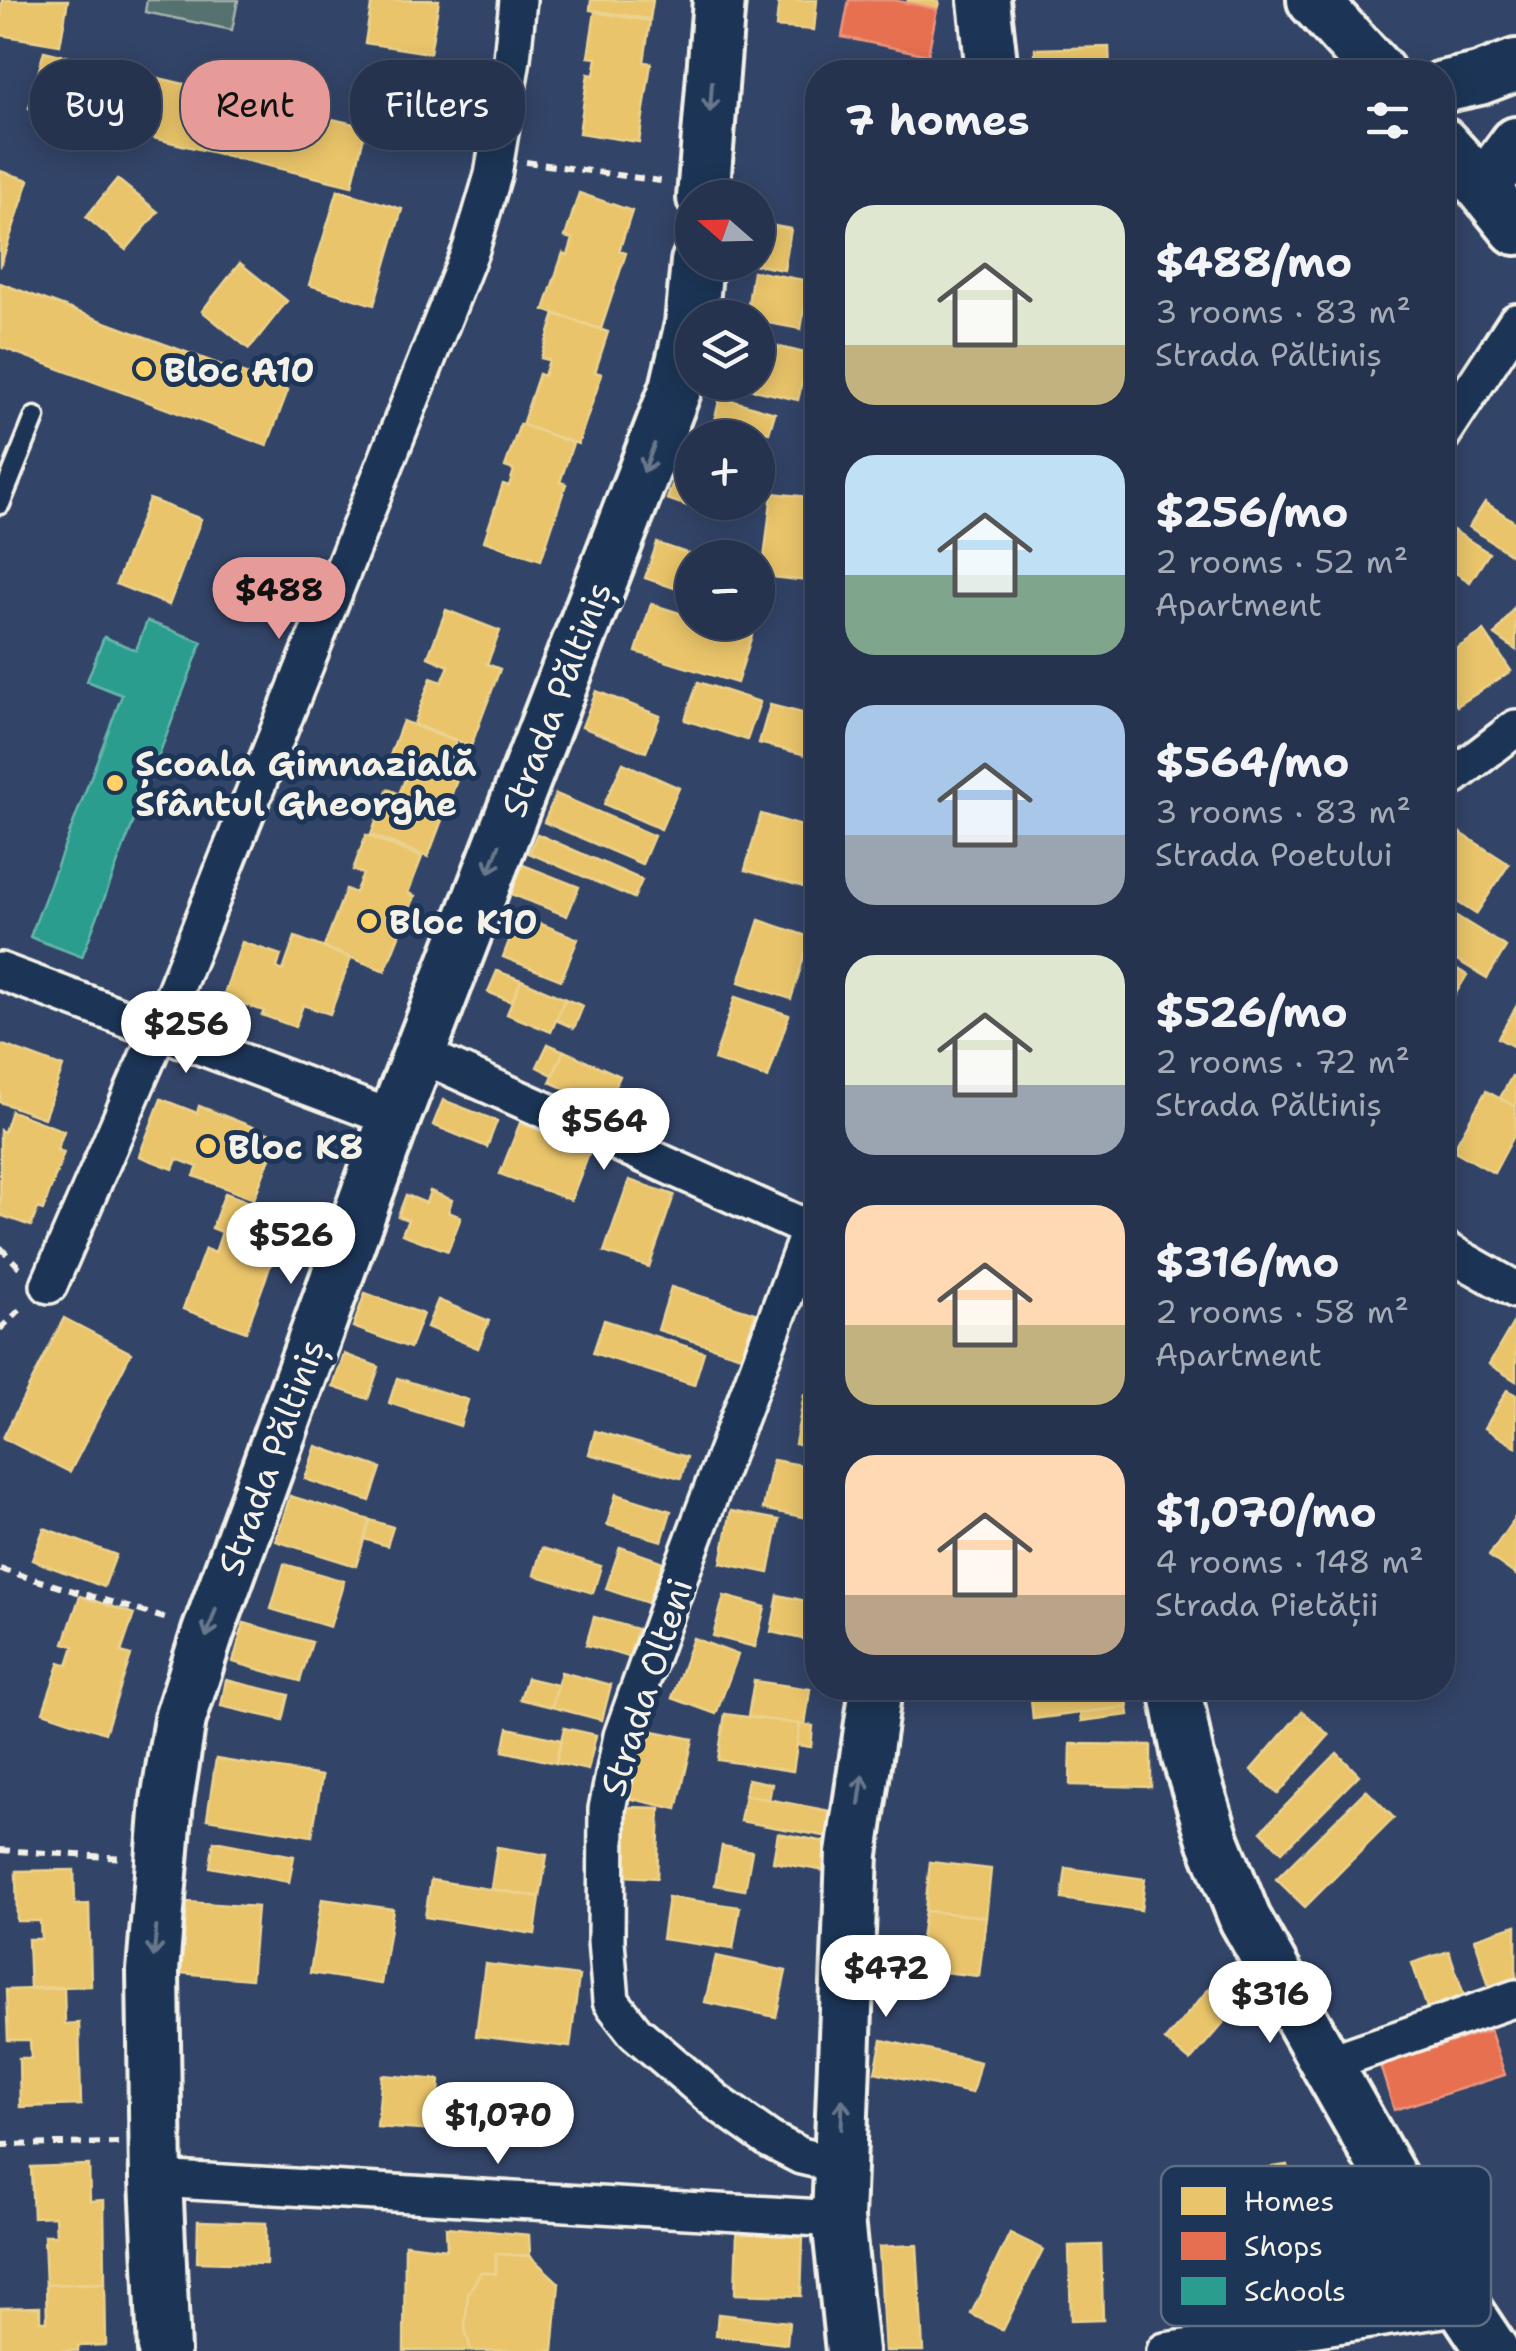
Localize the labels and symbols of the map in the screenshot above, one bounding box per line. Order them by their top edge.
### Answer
one-way arrow [701,81,720,113]
north arrow [675,180,775,280]
place label: Bloc A10 [164,346,315,393]
marker: Bloc A10 [133,358,155,380]
one-way arrow [638,442,656,473]
pin: $488 [220,557,338,642]
street label: Strada Păltiniș [490,575,623,824]
place label: Școala Gimnazială Sfântul Gheorghe [135,740,477,827]
marker: Școala Gimnazială Sfântul Gheorghe [104,772,126,794]
one-way arrow [484,844,502,874]
place label: Bloc K10 [389,898,538,945]
marker: Bloc K10 [358,910,380,932]
pin: $256 [127,991,245,1076]
pin: $564 [545,1088,663,1173]
place label: Bloc K8 [228,1123,363,1170]
marker: Bloc K8 [197,1135,219,1157]
pin: $526 [232,1202,350,1287]
street label: Strada Păltiniș [206,1332,336,1582]
street label: Strada Olteni [589,1572,703,1802]
one-way arrow [201,1607,219,1638]
one-way arrow [852,1775,870,1807]
one-way arrow [145,1925,164,1958]
pin: $472 [827,1935,945,2020]
pin: $316 [1211,1961,1329,2046]
pin: $1,070 [417,2082,579,2167]
one-way arrow [833,2099,852,2131]
legend [1161,2166,1491,2326]
text: Homes [1244,2182,1334,2220]
text: Shops [1244,2227,1323,2265]
text: Schools [1244,2272,1346,2310]

